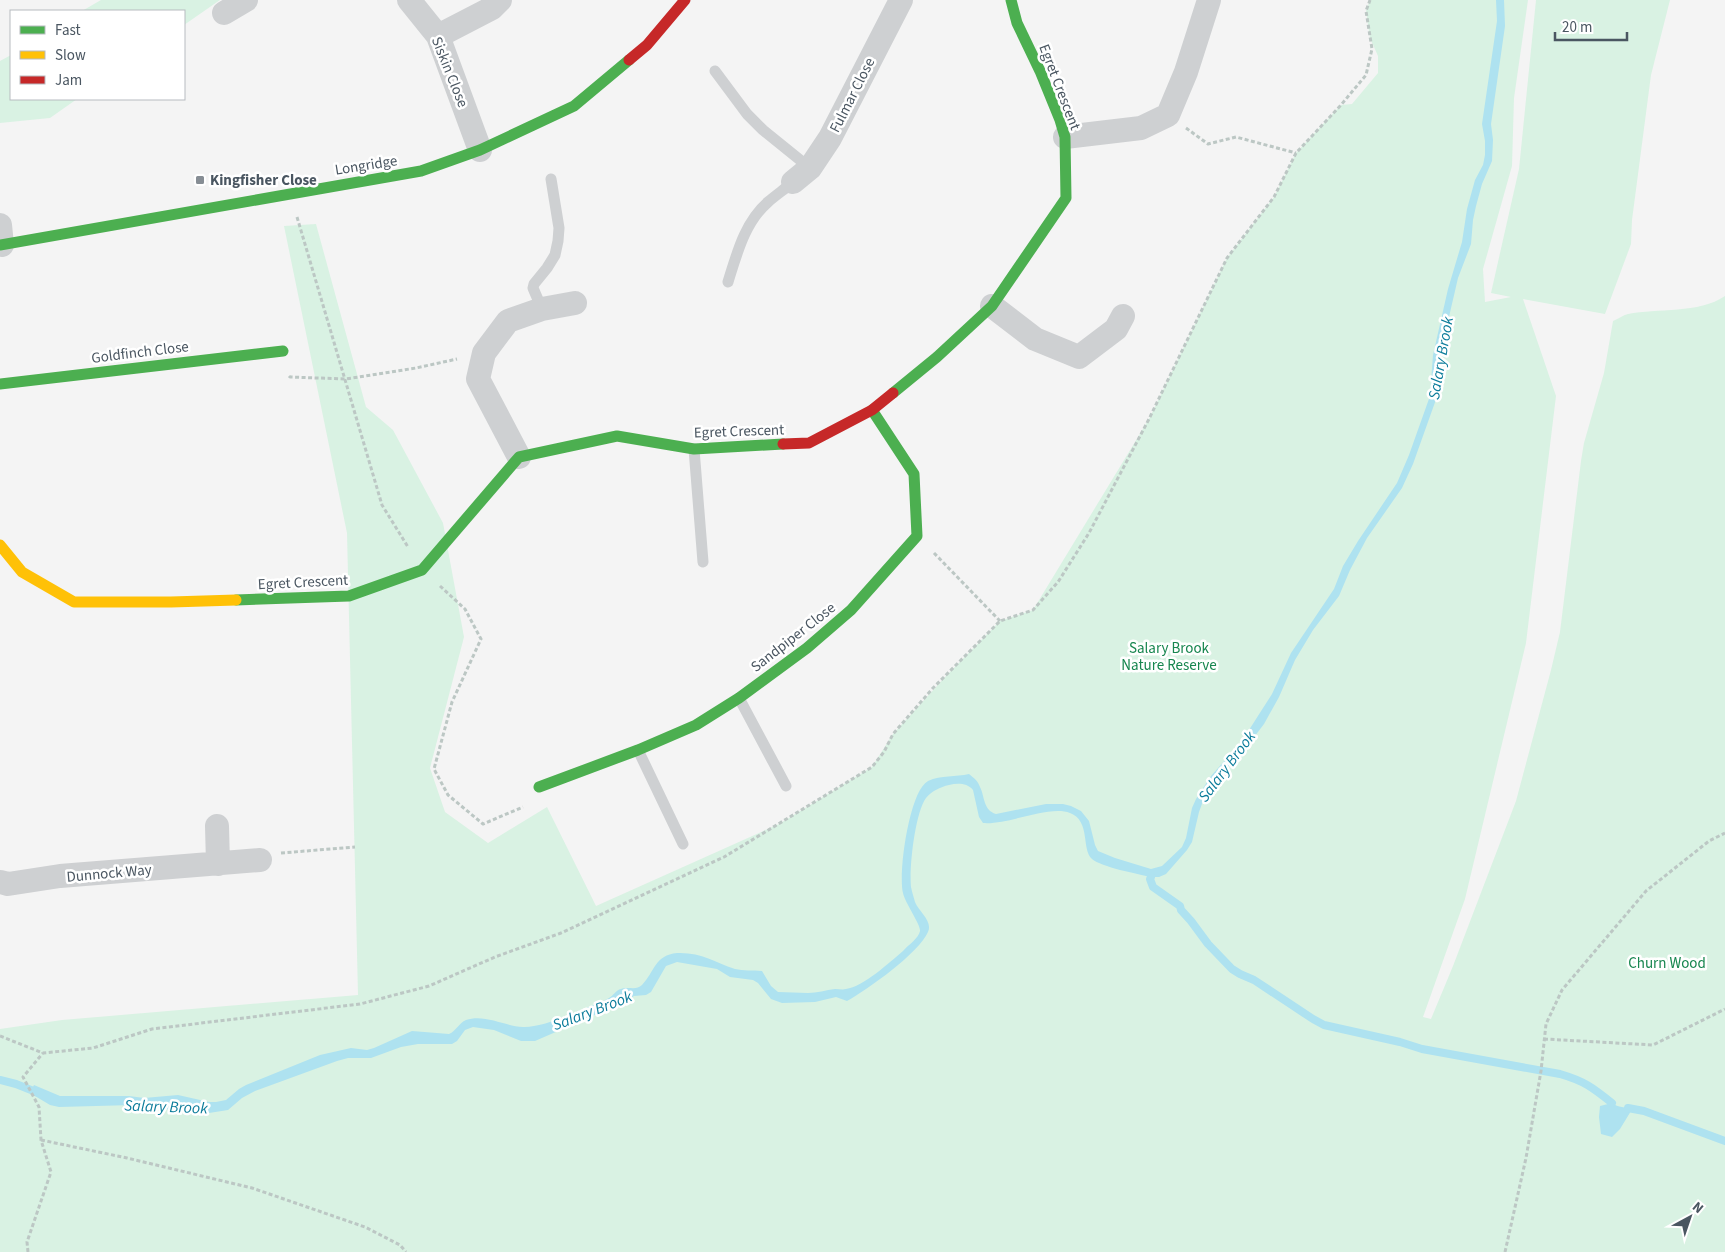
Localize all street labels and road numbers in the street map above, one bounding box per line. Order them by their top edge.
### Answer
street label: Siskin Close [426,34,473,111]
street label: Egret Crescent [1034,41,1086,133]
street label: Fulmar Close [825,54,880,136]
street label: Longridge [333,150,399,181]
street label: Goldfinch Close [90,336,190,369]
street label: Egret Crescent [693,419,785,444]
street label: Egret Crescent [257,570,349,595]
street label: Sandpiper Close [747,598,840,677]
street label: Dunnock Way [66,859,152,888]

